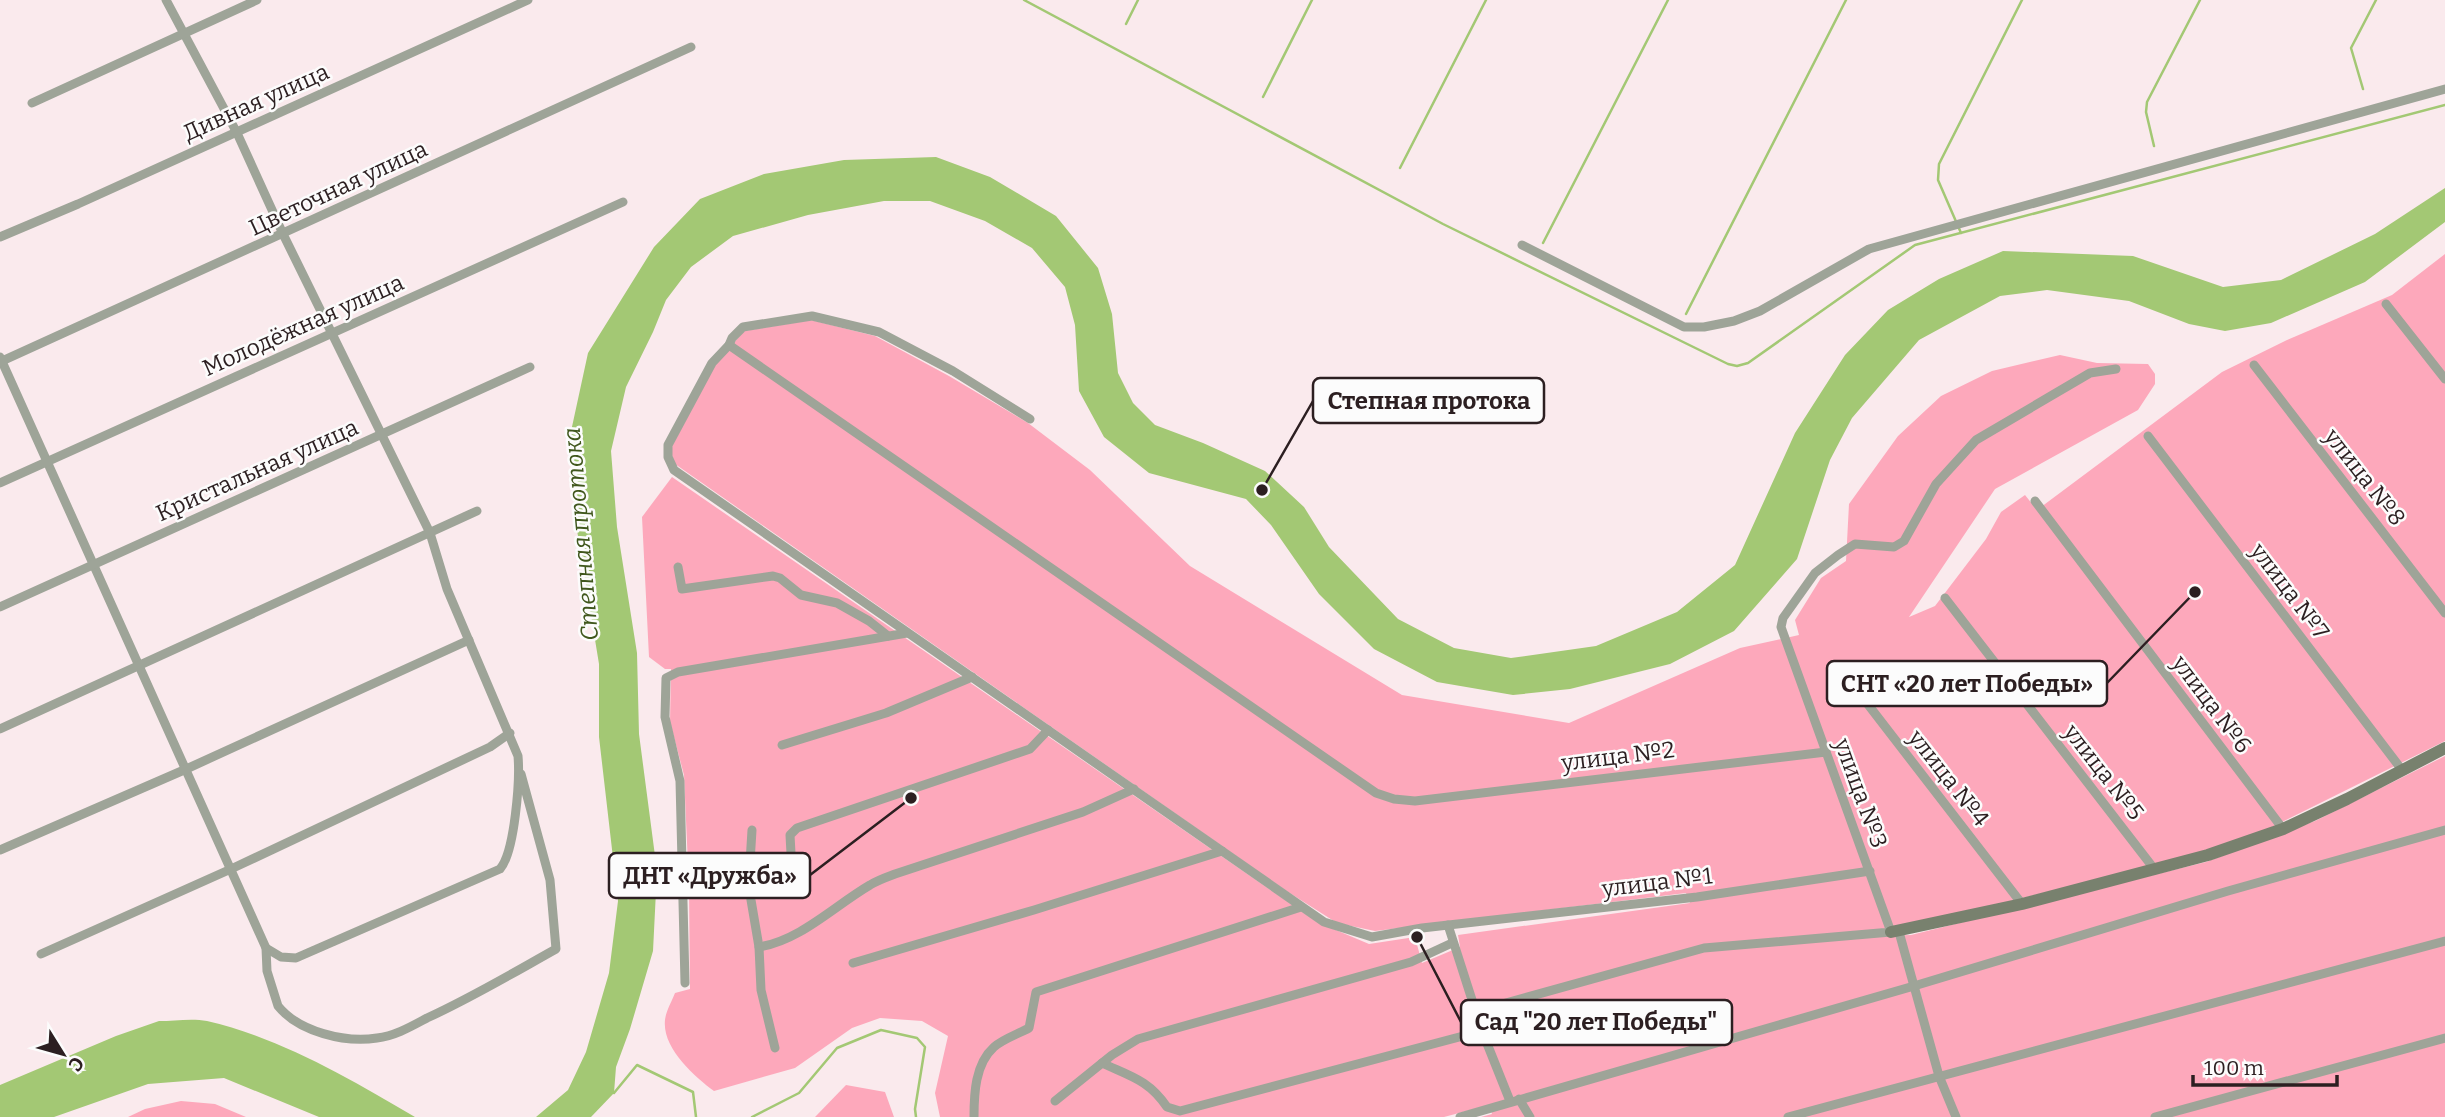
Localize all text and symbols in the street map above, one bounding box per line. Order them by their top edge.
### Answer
street label: Дивная улица [179,57,334,147]
street label: Цветочная улица [244,134,432,242]
street label: Молодёжная улица [198,268,408,382]
callout: Степная протока [1313,378,1544,423]
text: Степная протока [1328,387,1531,415]
street label: Кристальная улица [152,413,363,527]
street label: улица №8 [2318,422,2412,531]
water label: Степная протока [558,426,604,642]
street label: улица №7 [2244,537,2335,645]
street label: улица №6 [2166,649,2258,758]
callout: СНТ «20 лет Победы» [1827,661,2107,706]
text: СНТ «20 лет Победы» [1841,670,2093,698]
street label: улица №5 [2057,718,2150,825]
street label: улица №4 [1902,723,1996,832]
street label: улица №3 [1828,733,1894,852]
street label: улица №2 [1559,735,1676,777]
callout: ДНТ «Дружба» [609,853,810,898]
street label: улица №1 [1599,861,1714,903]
text: ДНТ «Дружба» [623,862,797,890]
callout: Сад "20 лет Победы" [1461,1000,1732,1045]
text: Сад "20 лет Победы" [1474,1008,1718,1036]
north arrow [28,1019,98,1089]
scale bar [2193,1044,2336,1088]
text: С [63,1052,89,1076]
text: 100 m [2204,1055,2264,1081]

